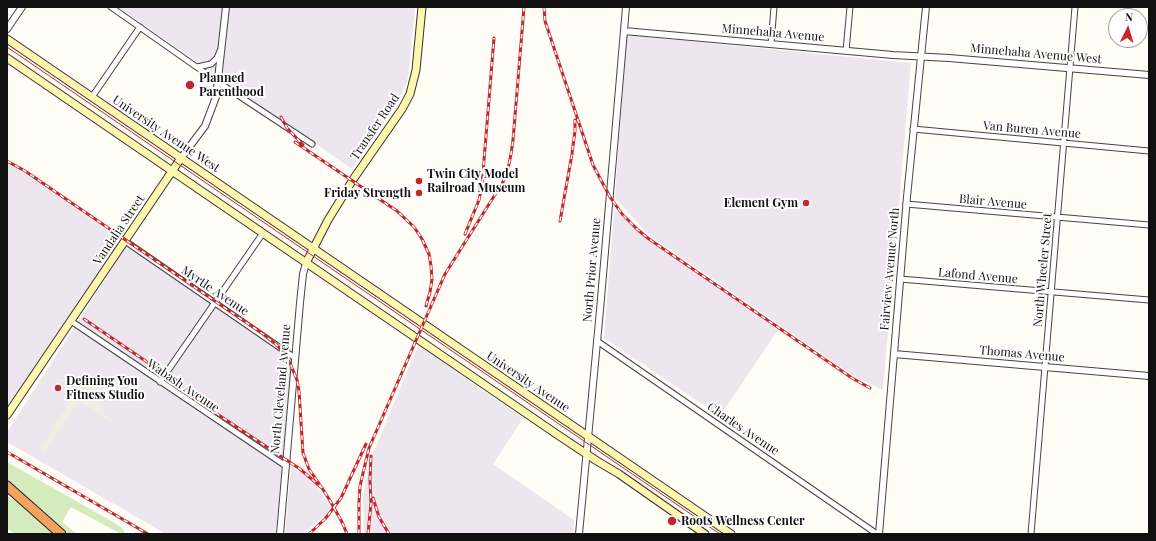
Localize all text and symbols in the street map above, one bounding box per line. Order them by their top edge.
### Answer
north arrow [1108,8,1148,48]
text: N [1124,9,1134,24]
street label: Minnehaha Avenue [721,21,825,45]
street label: Minnehaha Avenue West [970,41,1102,67]
place label: Planned Parenthood [199,71,264,99]
marker: Planned Parenthood [184,79,196,91]
street label: Transfer Road [348,91,402,163]
street label: University Avenue West [110,93,222,175]
street label: Van Buren Avenue [982,119,1082,141]
place label: Twin City Model Railroad Museum [427,167,525,195]
marker: Twin City Model Railroad Museum [414,176,424,186]
place label: Friday Strength [324,186,411,200]
marker: Friday Strength [414,188,424,198]
street label: Vandalia Street [90,192,148,268]
street label: Blair Avenue [958,192,1028,212]
place label: Element Gym [724,196,798,210]
marker: Element Gym [801,198,811,208]
street label: Fairview Avenue North [877,207,903,331]
street label: North Wheeler Street [1031,212,1055,328]
street label: North Prior Avenue [580,217,604,323]
street label: Myrtle Avenue [179,263,251,319]
street label: Lafond Avenue [937,265,1019,287]
street label: North Cleveland Avenue [268,324,294,454]
street label: Thomas Avenue [979,343,1065,365]
street label: University Avenue [484,349,572,415]
street label: Wabash Avenue [144,357,222,415]
place label: Defining You Fitness Studio [66,374,145,402]
marker: Defining You Fitness Studio [53,383,63,393]
street label: Charles Avenue [704,400,782,458]
place label: Roots Wellness Center [681,514,805,528]
marker: Roots Wellness Center [666,515,678,527]

